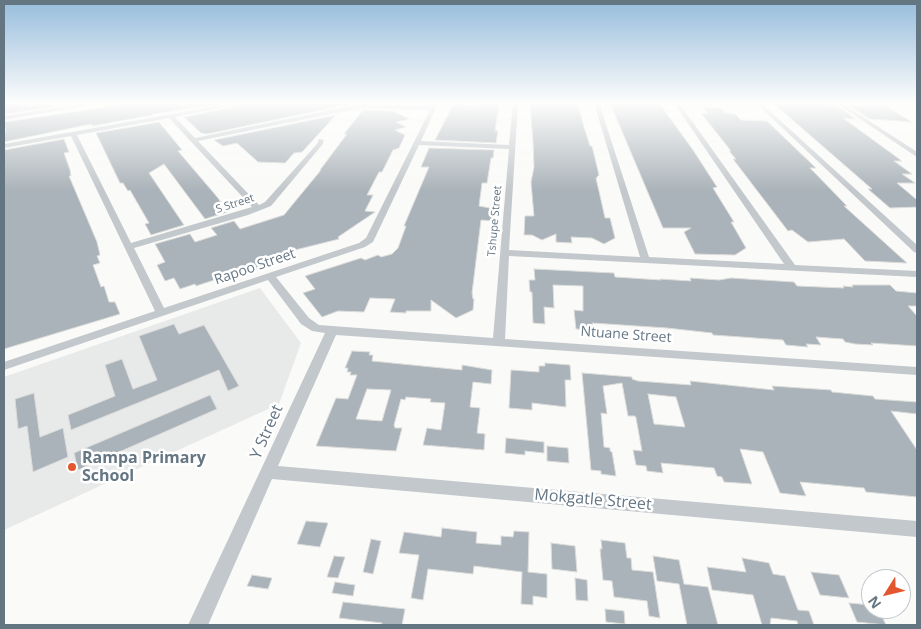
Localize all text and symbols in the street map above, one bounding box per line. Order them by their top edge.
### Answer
street label: Tshupe Street [485,185,505,257]
street label: S Street [214,192,256,216]
street label: Rapoo Street [212,245,298,289]
street label: Ntuane Street [580,323,672,347]
street label: Y Street [246,402,288,462]
place label: Rampa Primary School [82,448,206,486]
marker: Rampa Primary School [66,461,78,473]
street label: Mokgatle Street [534,485,652,515]
north arrow [861,569,911,619]
text: N [863,592,885,613]

